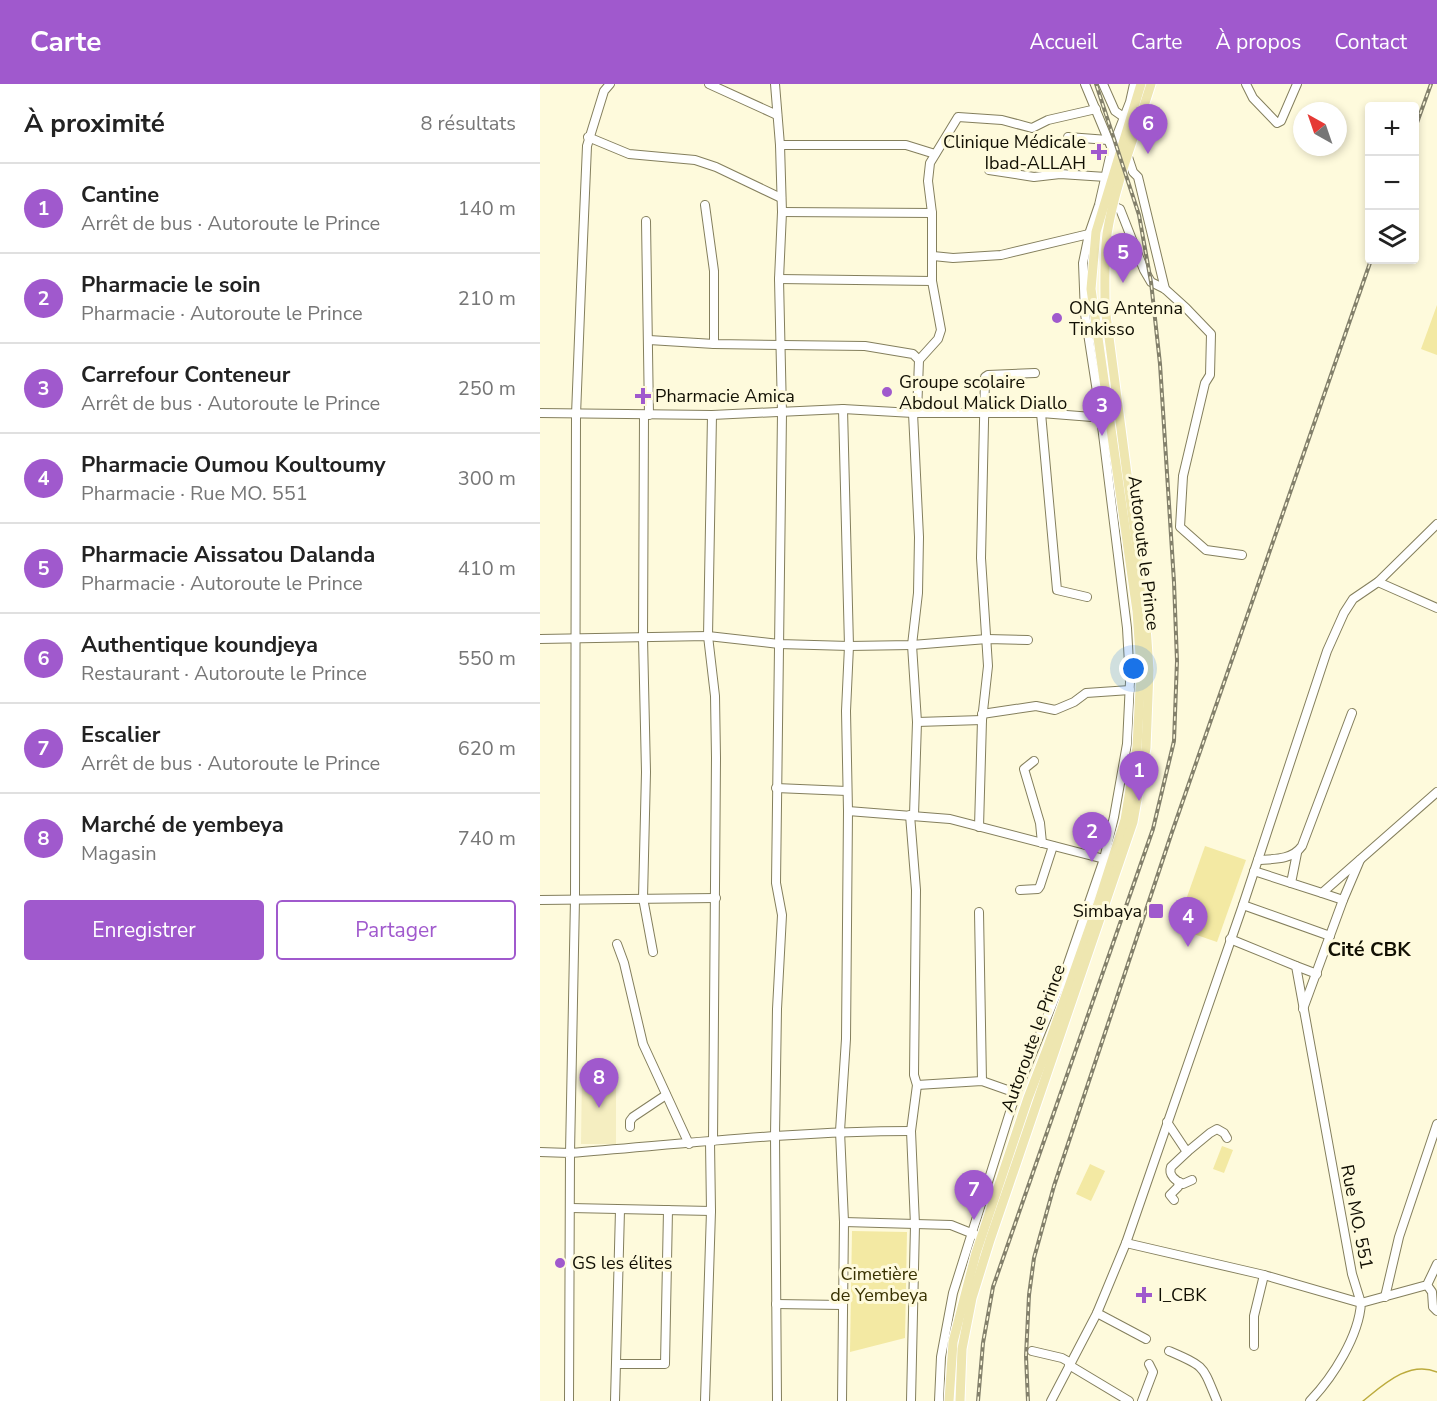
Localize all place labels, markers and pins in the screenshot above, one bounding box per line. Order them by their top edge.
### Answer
pin: 6 [1128,104,1168,154]
place label: Clinique Médicale Ibad-ALLAH [943,130,1086,175]
marker: Clinique Médicale Ibad-ALLAH [1090,143,1108,161]
pin: 5 [1104,234,1142,283]
place label: ONG Antenna Tinkisso [1069,296,1183,341]
marker: ONG Antenna Tinkisso [1050,311,1064,325]
place label: Groupe scolaire Abdoul Malick Diallo [899,370,1067,415]
place label: Pharmacie Amica [655,384,795,408]
marker: Groupe scolaire Abdoul Malick Diallo [880,385,894,399]
pin: 3 [1082,386,1122,436]
marker: Pharmacie Amica [636,389,650,403]
pin: 1 [1120,752,1158,801]
pin: 2 [1072,812,1112,862]
pin: 4 [1168,898,1208,947]
place label: Simbaya [1073,899,1142,923]
marker: Simbaya [1147,902,1165,920]
pin: 8 [580,1058,618,1108]
pin: 7 [954,1170,994,1220]
place label: GS les élites [572,1251,672,1275]
marker: GS les élites [553,1256,567,1270]
place label: I_CBK [1158,1283,1207,1307]
marker: I_CBK [1135,1286,1153,1304]

